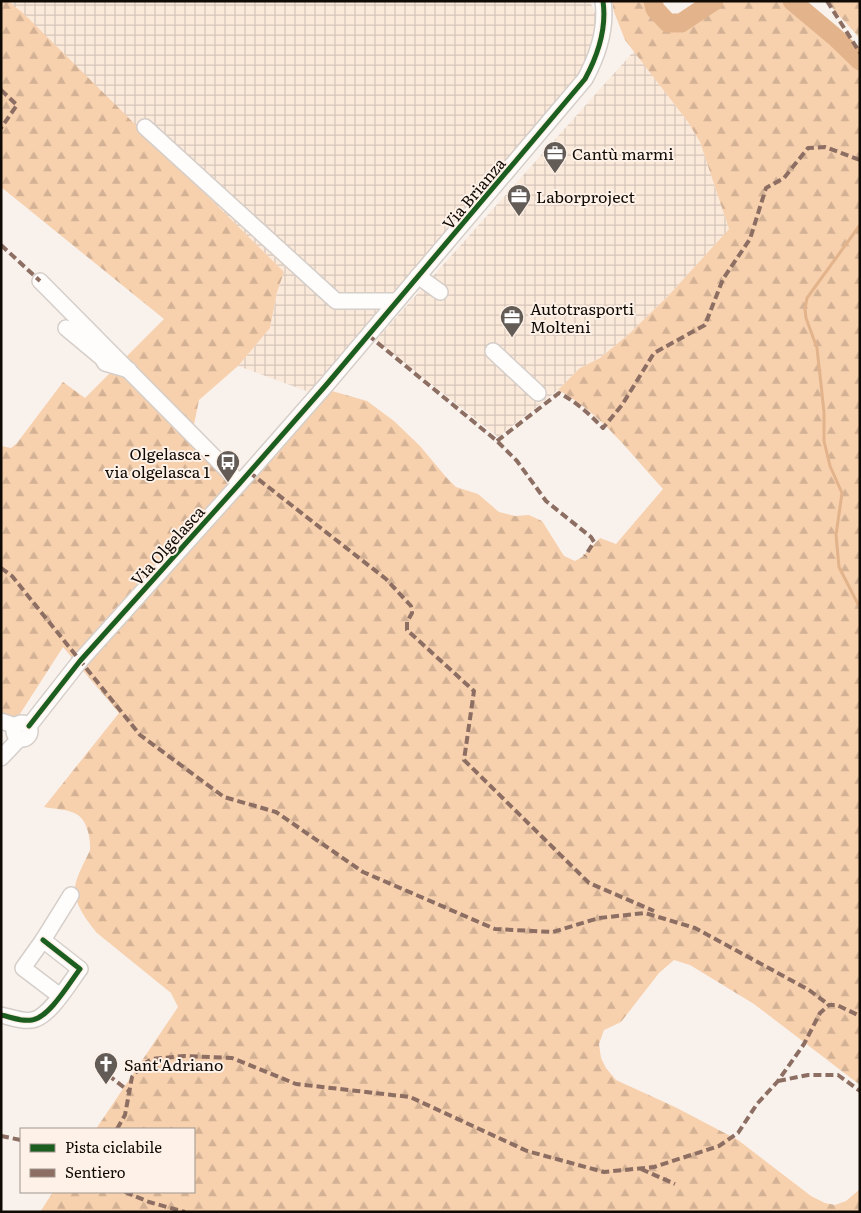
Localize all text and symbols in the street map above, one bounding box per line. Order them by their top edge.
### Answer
office icon: Cantù marmi [542,140,568,174]
place label: Cantù marmi [572,141,674,165]
street label: Via Brianza [436,151,511,234]
office icon: Laborproject [506,183,532,217]
place label: Laborproject [536,184,636,208]
place label: Autotrasporti Molteni [530,296,634,338]
office icon: Autotrasporti Molteni [499,304,525,338]
place label: Olgelasca - via olgelasca 1 [105,441,210,483]
bus stop icon: Olgelasca - via olgelasca 1 [215,449,241,483]
street label: Via Olgelasca [124,499,210,590]
church icon: Sant'Adriano [93,1051,119,1085]
place label: Sant'Adriano [124,1052,223,1076]
legend [20,1128,195,1193]
text: Pista ciclabile [65,1135,162,1158]
text: Sentiero [65,1160,126,1183]

